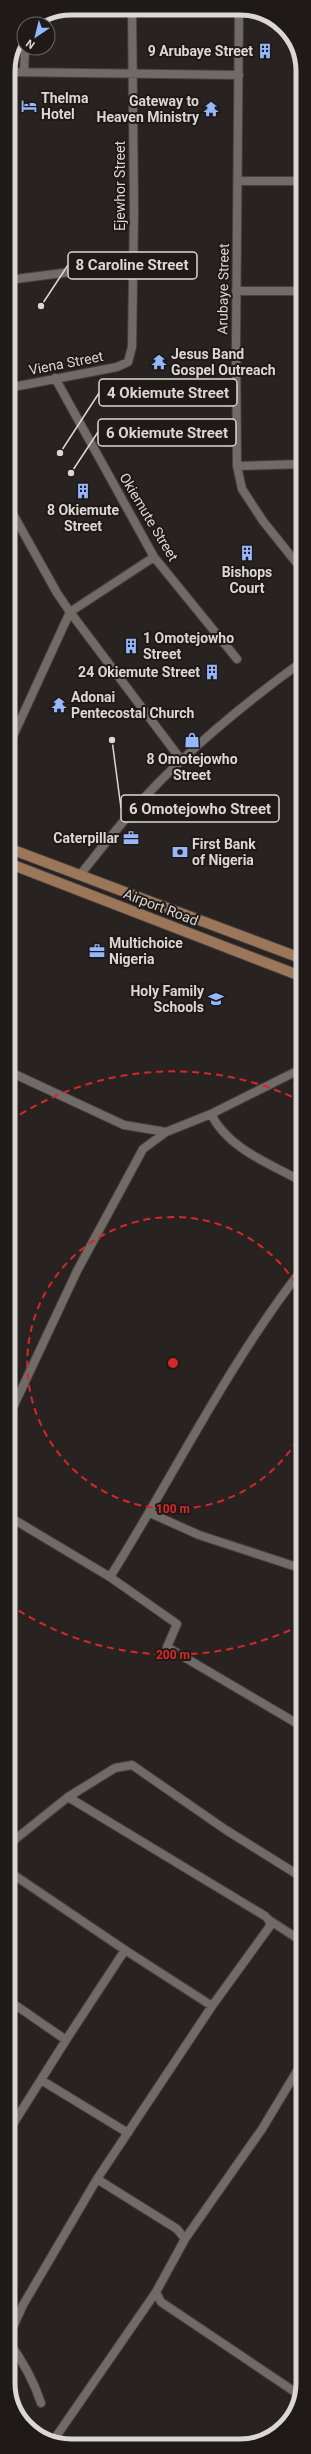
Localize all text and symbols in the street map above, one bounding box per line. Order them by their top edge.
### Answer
north arrow [16,16,56,56]
text: N [23,36,37,51]
building icon: 9 Arubaye Street [256,42,274,60]
place label: 9 Arubaye Street [148,43,253,59]
place label: Thelma Hotel [41,90,89,122]
place label: Gateway to Heaven Ministry [97,93,200,125]
hotel icon: Thelma Hotel [20,97,38,115]
temple icon: Gateway to Heaven Ministry [202,100,220,118]
street label: Ejewhor Street [112,141,128,231]
street label: Arubaye Street [214,243,232,335]
callout: 8 Caroline Street [68,252,197,279]
text: 8 Caroline Street [75,256,189,274]
place label: Jesus Band Gospel Outreach [171,346,276,378]
street label: Viena Street [27,348,105,378]
temple icon: Jesus Band Gospel Outreach [150,353,168,371]
callout: 4 Okiemute Street [99,379,237,406]
text: 4 Okiemute Street [107,384,229,402]
callout: 6 Okiemute Street [98,419,236,446]
text: 6 Okiemute Street [106,424,228,442]
street label: Okiemute Street [116,470,182,564]
building icon: 8 Okiemute Street [74,482,92,500]
place label: 8 Okiemute Street [47,502,120,534]
building icon: Bishops Court [238,544,256,562]
place label: Bishops Court [222,564,272,596]
place label: 1 Omotejowho Street [143,630,234,662]
building icon: 1 Omotejowho Street [122,637,140,655]
building icon: 24 Okiemute Street [203,663,221,681]
place label: 24 Okiemute Street [78,664,200,680]
place label: Adonai Pentecostal Church [71,689,195,721]
temple icon: Adonai Pentecostal Church [50,696,68,714]
shop icon: 8 Omotejowho Street [183,731,201,749]
place label: 8 Omotejowho Street [146,751,238,783]
callout: 6 Omotejowho Street [121,795,279,822]
text: 6 Omotejowho Street [129,800,271,818]
office icon: Caterpillar [122,829,140,847]
place label: Caterpillar [53,830,119,846]
place label: First Bank of Nigeria [192,836,256,868]
bank icon: First Bank of Nigeria [171,843,189,861]
street label: Airport Road [122,885,200,929]
place label: Multichoice Nigeria [109,935,183,967]
office icon: Multichoice Nigeria [88,942,106,960]
place label: Holy Family Schools [130,983,205,1015]
school or university icon: Holy Family Schools [207,990,225,1008]
centre of rings [166,1356,180,1370]
text: 100 m [156,1502,190,1516]
text: 200 m [156,1648,190,1662]

